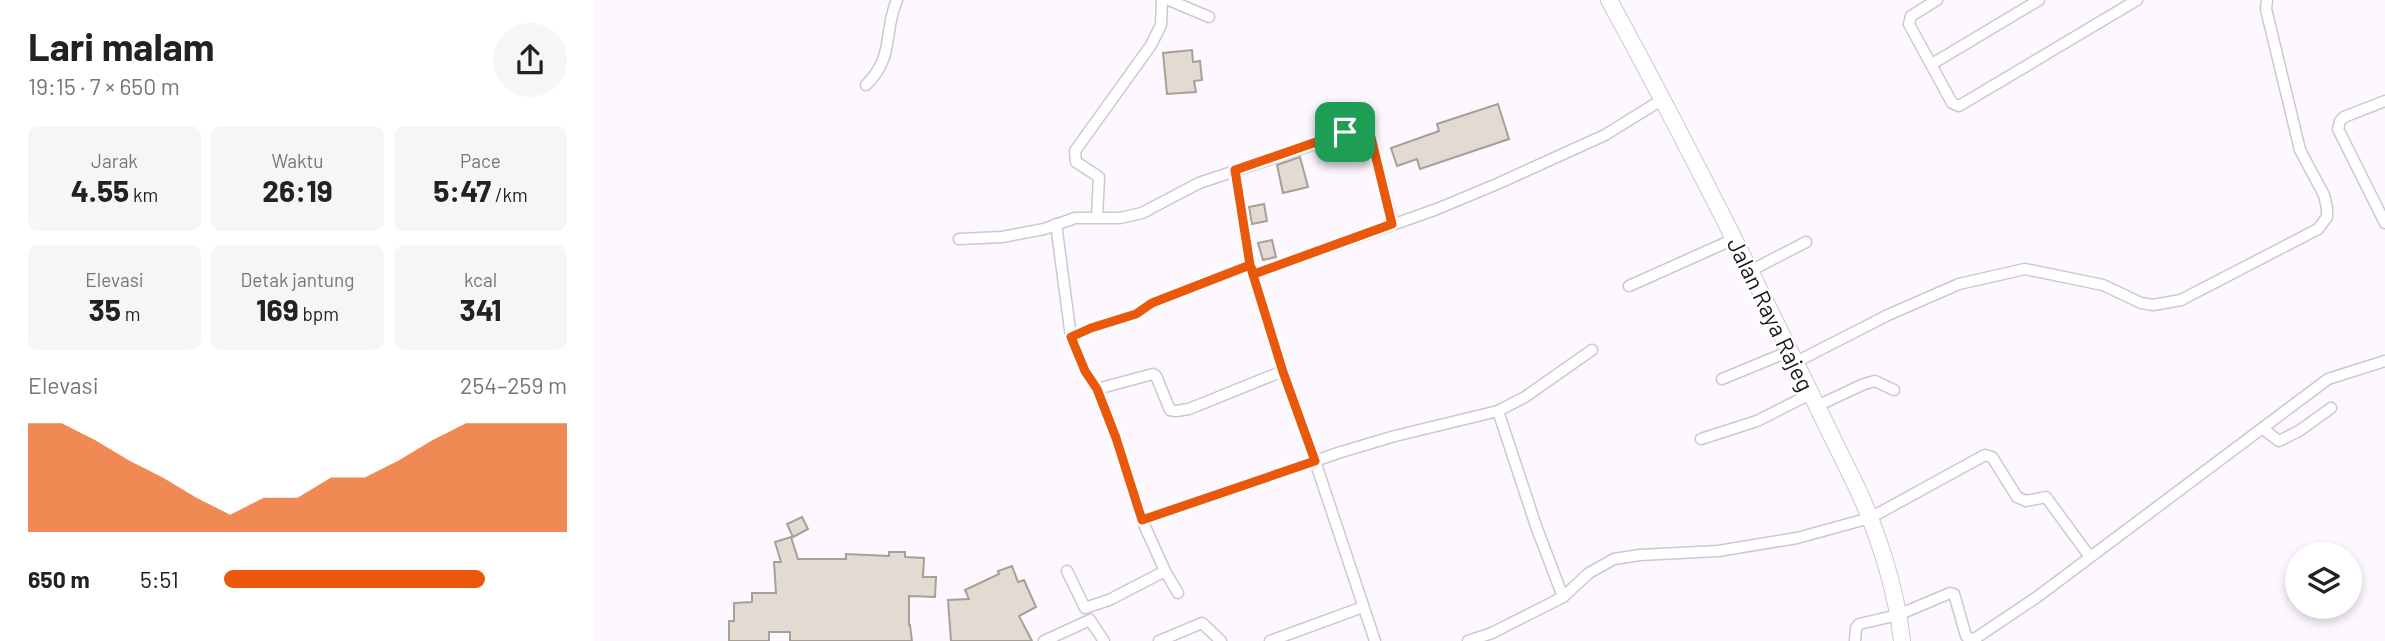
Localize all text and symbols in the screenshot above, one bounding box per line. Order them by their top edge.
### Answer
text: Lari malam [28,23,215,69]
button: share [493,23,567,97]
text: 19:15 · 7 × 650 m [28,72,180,100]
pin [1315,102,1375,162]
icon: arrive [1326,113,1364,151]
text: Jarak [91,149,138,172]
text: Waktu [271,149,324,172]
text: Pace [460,149,501,172]
text: 4.55 [71,172,129,208]
text: 26:19 [262,172,333,208]
text: 5:47 [433,172,491,208]
text: km [129,183,158,206]
text: /km [491,183,528,206]
street label: Jalan Raya Rajeg [1722,233,1820,395]
text: Elevasi [85,268,144,291]
text: Detak jantung [241,268,354,291]
text: kcal [464,268,497,291]
text: 35 [89,291,121,327]
text: 169 [256,291,299,327]
text: 341 [459,291,502,327]
text: m [121,302,140,325]
text: bpm [299,302,339,325]
text: Elevasi [28,371,99,399]
text: 254–259 m [460,371,567,399]
map controls [2285,542,2362,619]
button: layers [2285,542,2362,619]
text: 650 m [28,565,90,593]
text: 5:51 [140,565,179,593]

